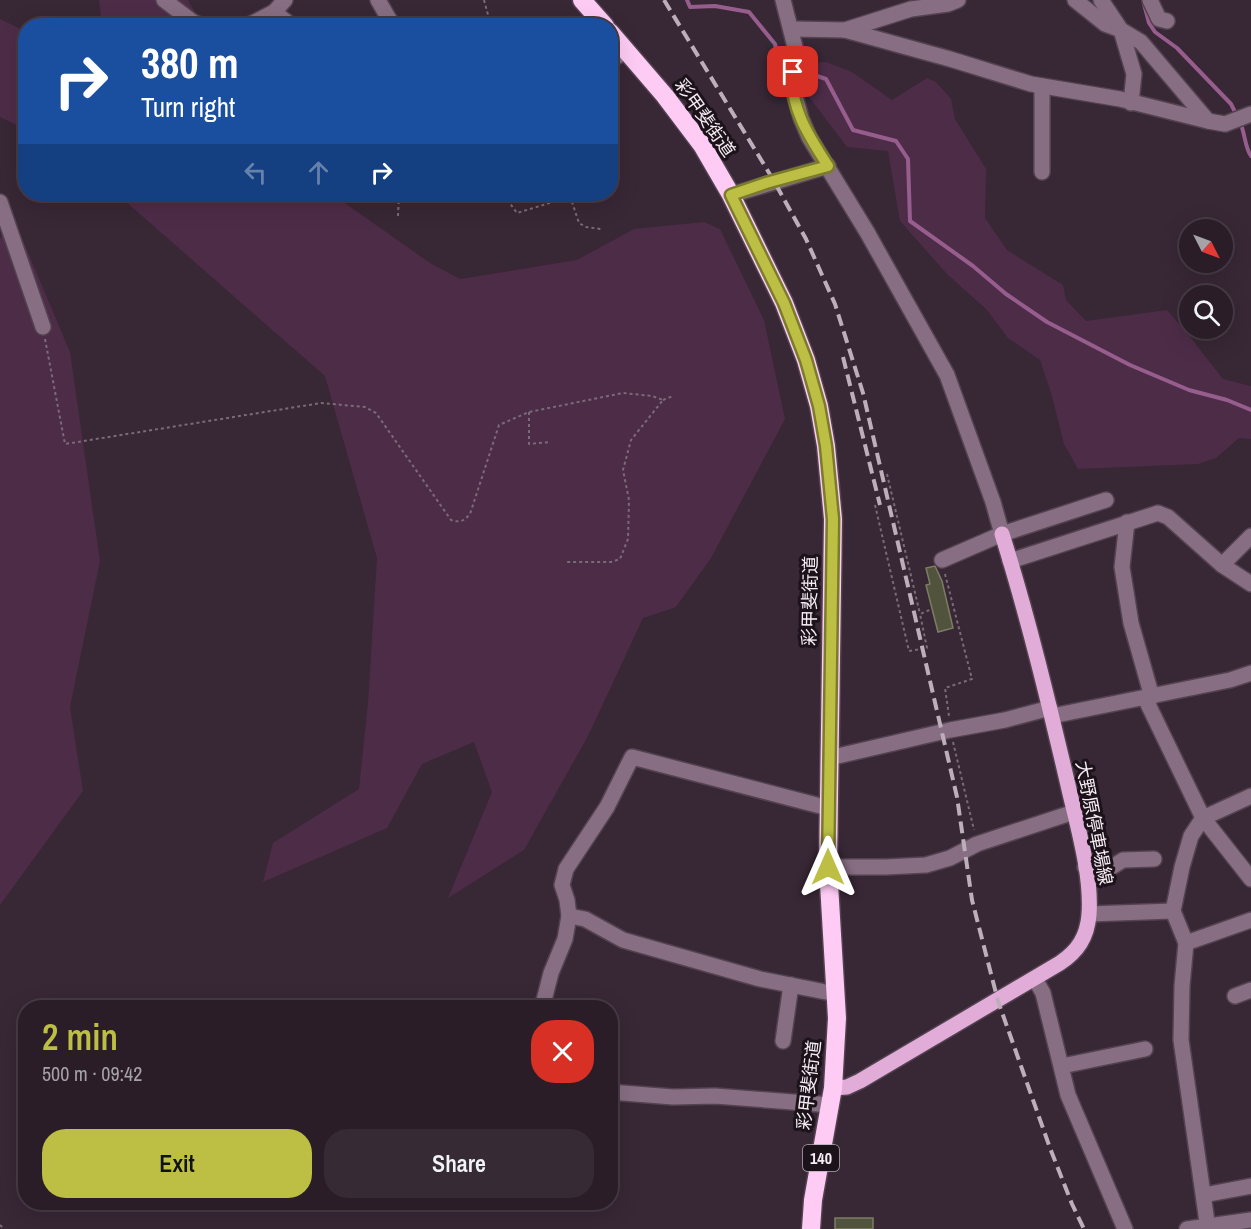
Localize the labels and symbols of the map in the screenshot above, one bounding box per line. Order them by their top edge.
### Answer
pin [767,46,818,97]
street label: 彩甲斐街道 [669,74,741,162]
north arrow [1179,219,1233,273]
street label: 彩甲斐街道 [796,556,823,646]
street label: 大野原停車場線 [1070,759,1119,887]
position arrow [796,835,860,899]
street label: 彩甲斐街道 [791,1039,826,1131]
road number: 140 [803,1145,839,1171]

